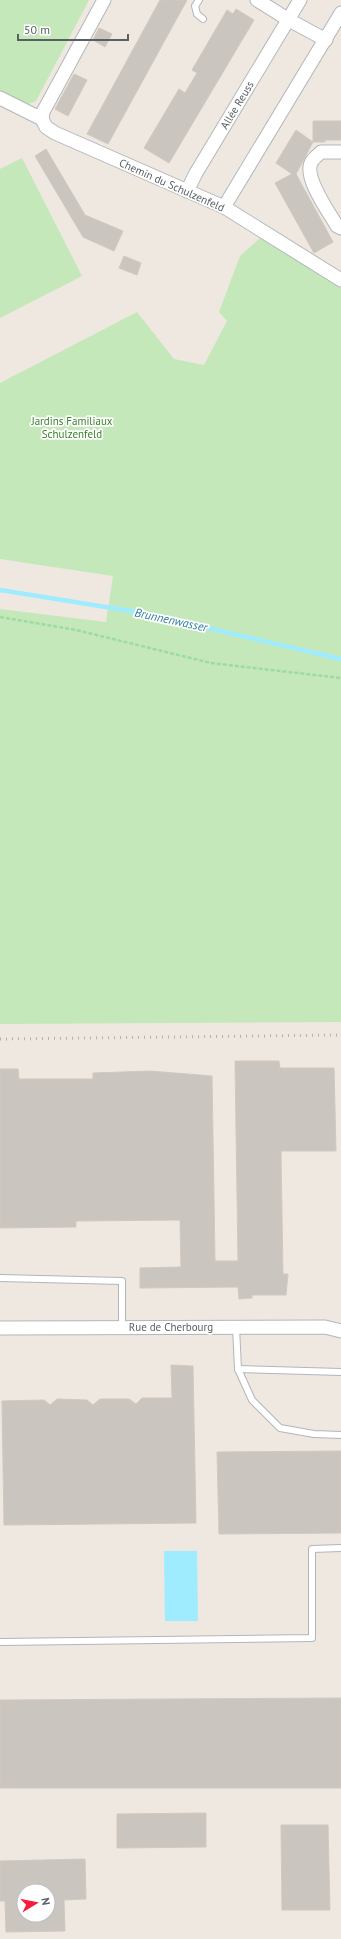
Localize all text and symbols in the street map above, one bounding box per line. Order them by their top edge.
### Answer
scale bar [18,16,128,42]
text: 50 m [24,22,50,37]
street label: Allée Reuss [217,78,257,132]
street label: Chemin du Schulzenfeld [117,155,227,215]
park label: Jardins Familiaux Schulzenfeld [30,414,113,441]
water label: Brunnenwasser [133,604,210,635]
street label: Rue de Cherbourg [129,1320,213,1334]
north arrow [16,1883,56,1923]
text: N [38,1896,53,1906]

